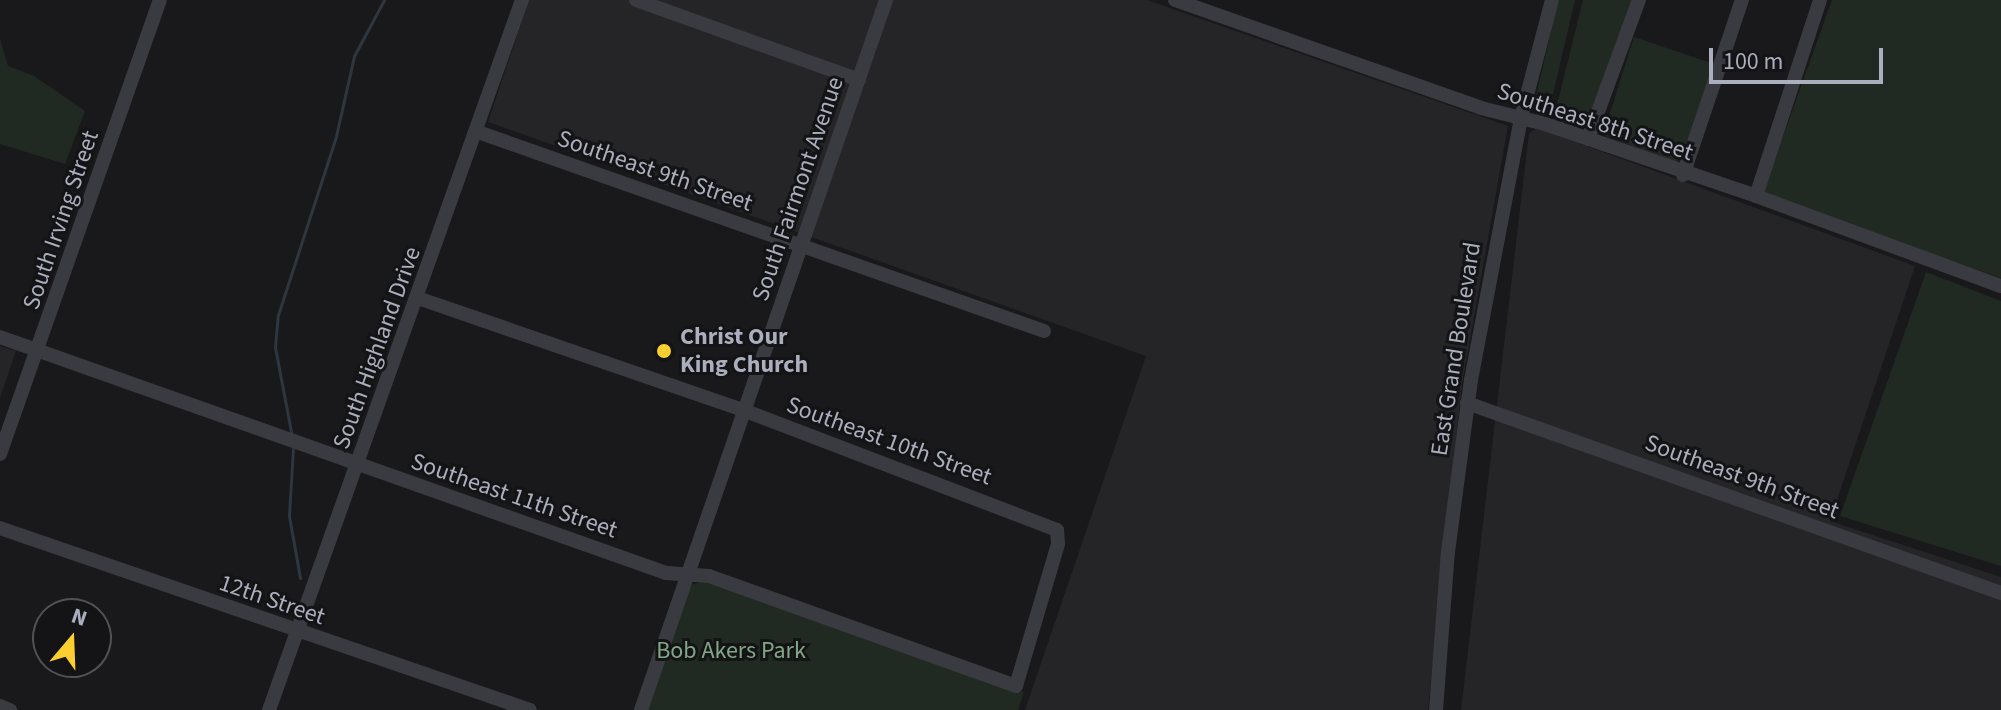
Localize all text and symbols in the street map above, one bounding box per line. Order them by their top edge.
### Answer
scale bar [1713,32,1887,82]
text: 100 m [1723,44,1783,79]
street label: South Fairmont Avenue [746,73,850,305]
street label: Southeast 8th Street [1493,77,1697,167]
street label: Southeast 9th Street [554,124,756,218]
street label: South Irving Street [17,127,105,313]
street label: East Grand Boulevard [1425,240,1487,458]
street label: South Highland Drive [327,243,427,453]
place label: Christ Our King Church [680,323,808,379]
marker: Christ Our King Church [655,342,673,360]
street label: Southeast 10th Street [783,391,995,491]
street label: Southeast 9th Street [1641,429,1843,525]
street label: Southeast 11th Street [407,447,621,545]
street label: 12th Street [215,568,329,632]
north arrow [32,598,112,678]
text: N [67,600,91,635]
park label: Bob Akers Park [656,637,806,665]

